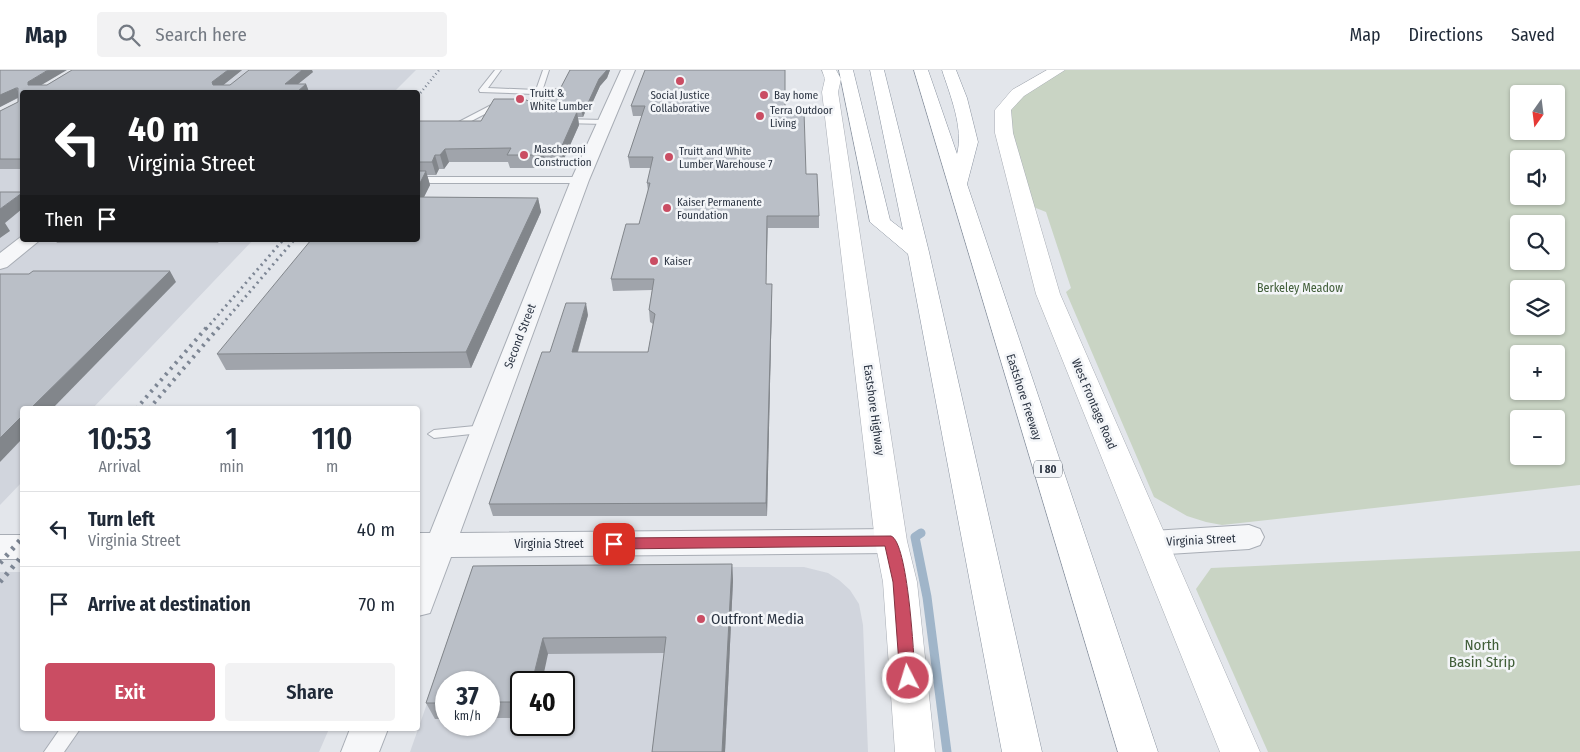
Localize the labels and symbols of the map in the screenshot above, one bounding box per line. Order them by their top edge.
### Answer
marker: Social Justice Collaborative [674,75,686,87]
north arrow [1510,85,1565,140]
place label: Truitt & White Lumber [530,87,592,113]
place label: Social Justice Collaborative [650,89,710,115]
marker: Bay home [758,89,770,101]
place label: Bay home [774,89,818,102]
marker: Truitt & White Lumber [514,93,526,105]
place label: Terra Outdoor Living [770,104,833,130]
marker: Terra Outdoor Living [754,110,766,122]
place label: Mascheroni Construction [534,143,592,169]
place label: Truitt and White Lumber Warehouse 7 [679,145,773,171]
marker: Mascheroni Construction [518,149,530,161]
marker: Truitt and White Lumber Warehouse 7 [663,151,675,163]
place label: Kaiser Permanente Foundation [677,196,762,222]
marker: Kaiser Permanente Foundation [661,202,673,214]
marker: Kaiser [648,255,660,267]
place label: Kaiser [664,255,692,268]
park label: Berkeley Meadow [1257,281,1343,295]
street label: Second Street [501,302,539,370]
street label: Eastshore Freeway [1003,352,1045,443]
street label: West Frontage Road [1069,357,1119,451]
street label: Eastshore Highway [861,364,887,457]
road number: I 80 [1034,460,1062,478]
pin [593,523,635,565]
street label: Virginia Street [1166,531,1236,549]
street label: Virginia Street [514,537,584,551]
place label: Outfront Media [711,610,804,628]
marker: Outfront Media [695,613,707,625]
park label: North Basin Strip [1449,636,1515,671]
position arrow [881,651,933,703]
speed limit sign: 40 [510,671,575,736]

